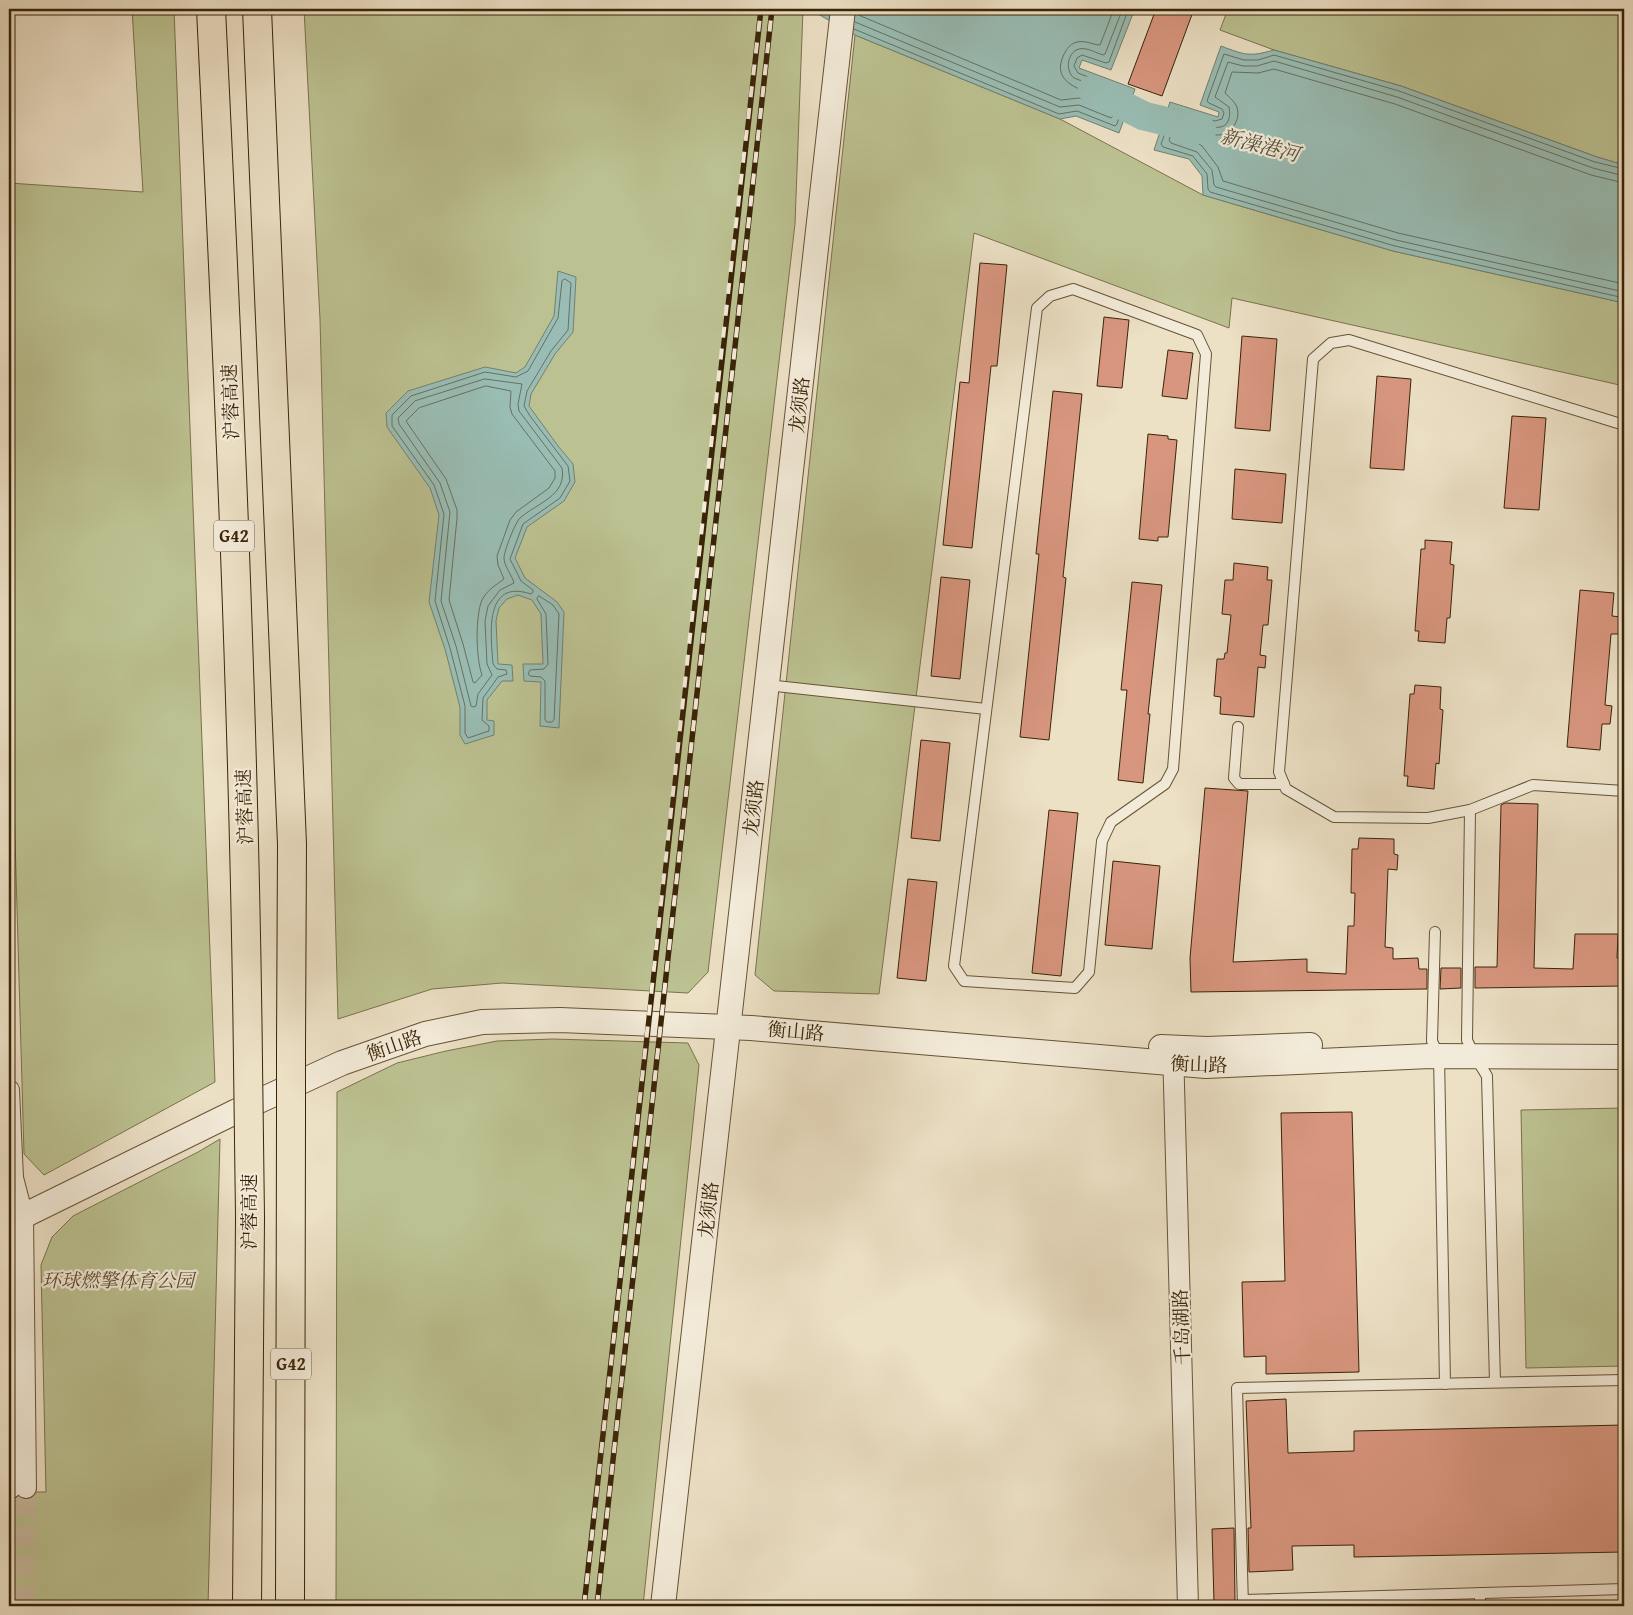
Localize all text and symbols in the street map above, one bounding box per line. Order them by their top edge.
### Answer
water label: 新澡港河 [1218,121,1305,169]
street label: 沪蓉高速 [215,364,245,440]
street label: 龙须路 [782,375,816,435]
road number: G42 [214,520,254,552]
street label: 沪蓉高速 [229,769,259,845]
street label: 龙须路 [736,778,770,838]
street label: 衡山路 [766,1015,826,1047]
street label: 衡山路 [362,1022,426,1068]
street label: 衡山路 [1170,1049,1228,1079]
street label: 沪蓉高速 [235,1174,263,1250]
street label: 龙须路 [691,1180,725,1240]
park label: 环球燃擎体育公园 [42,1266,197,1294]
street label: 千岛湖路 [1166,1289,1196,1365]
road number: G42 [271,1348,311,1380]

